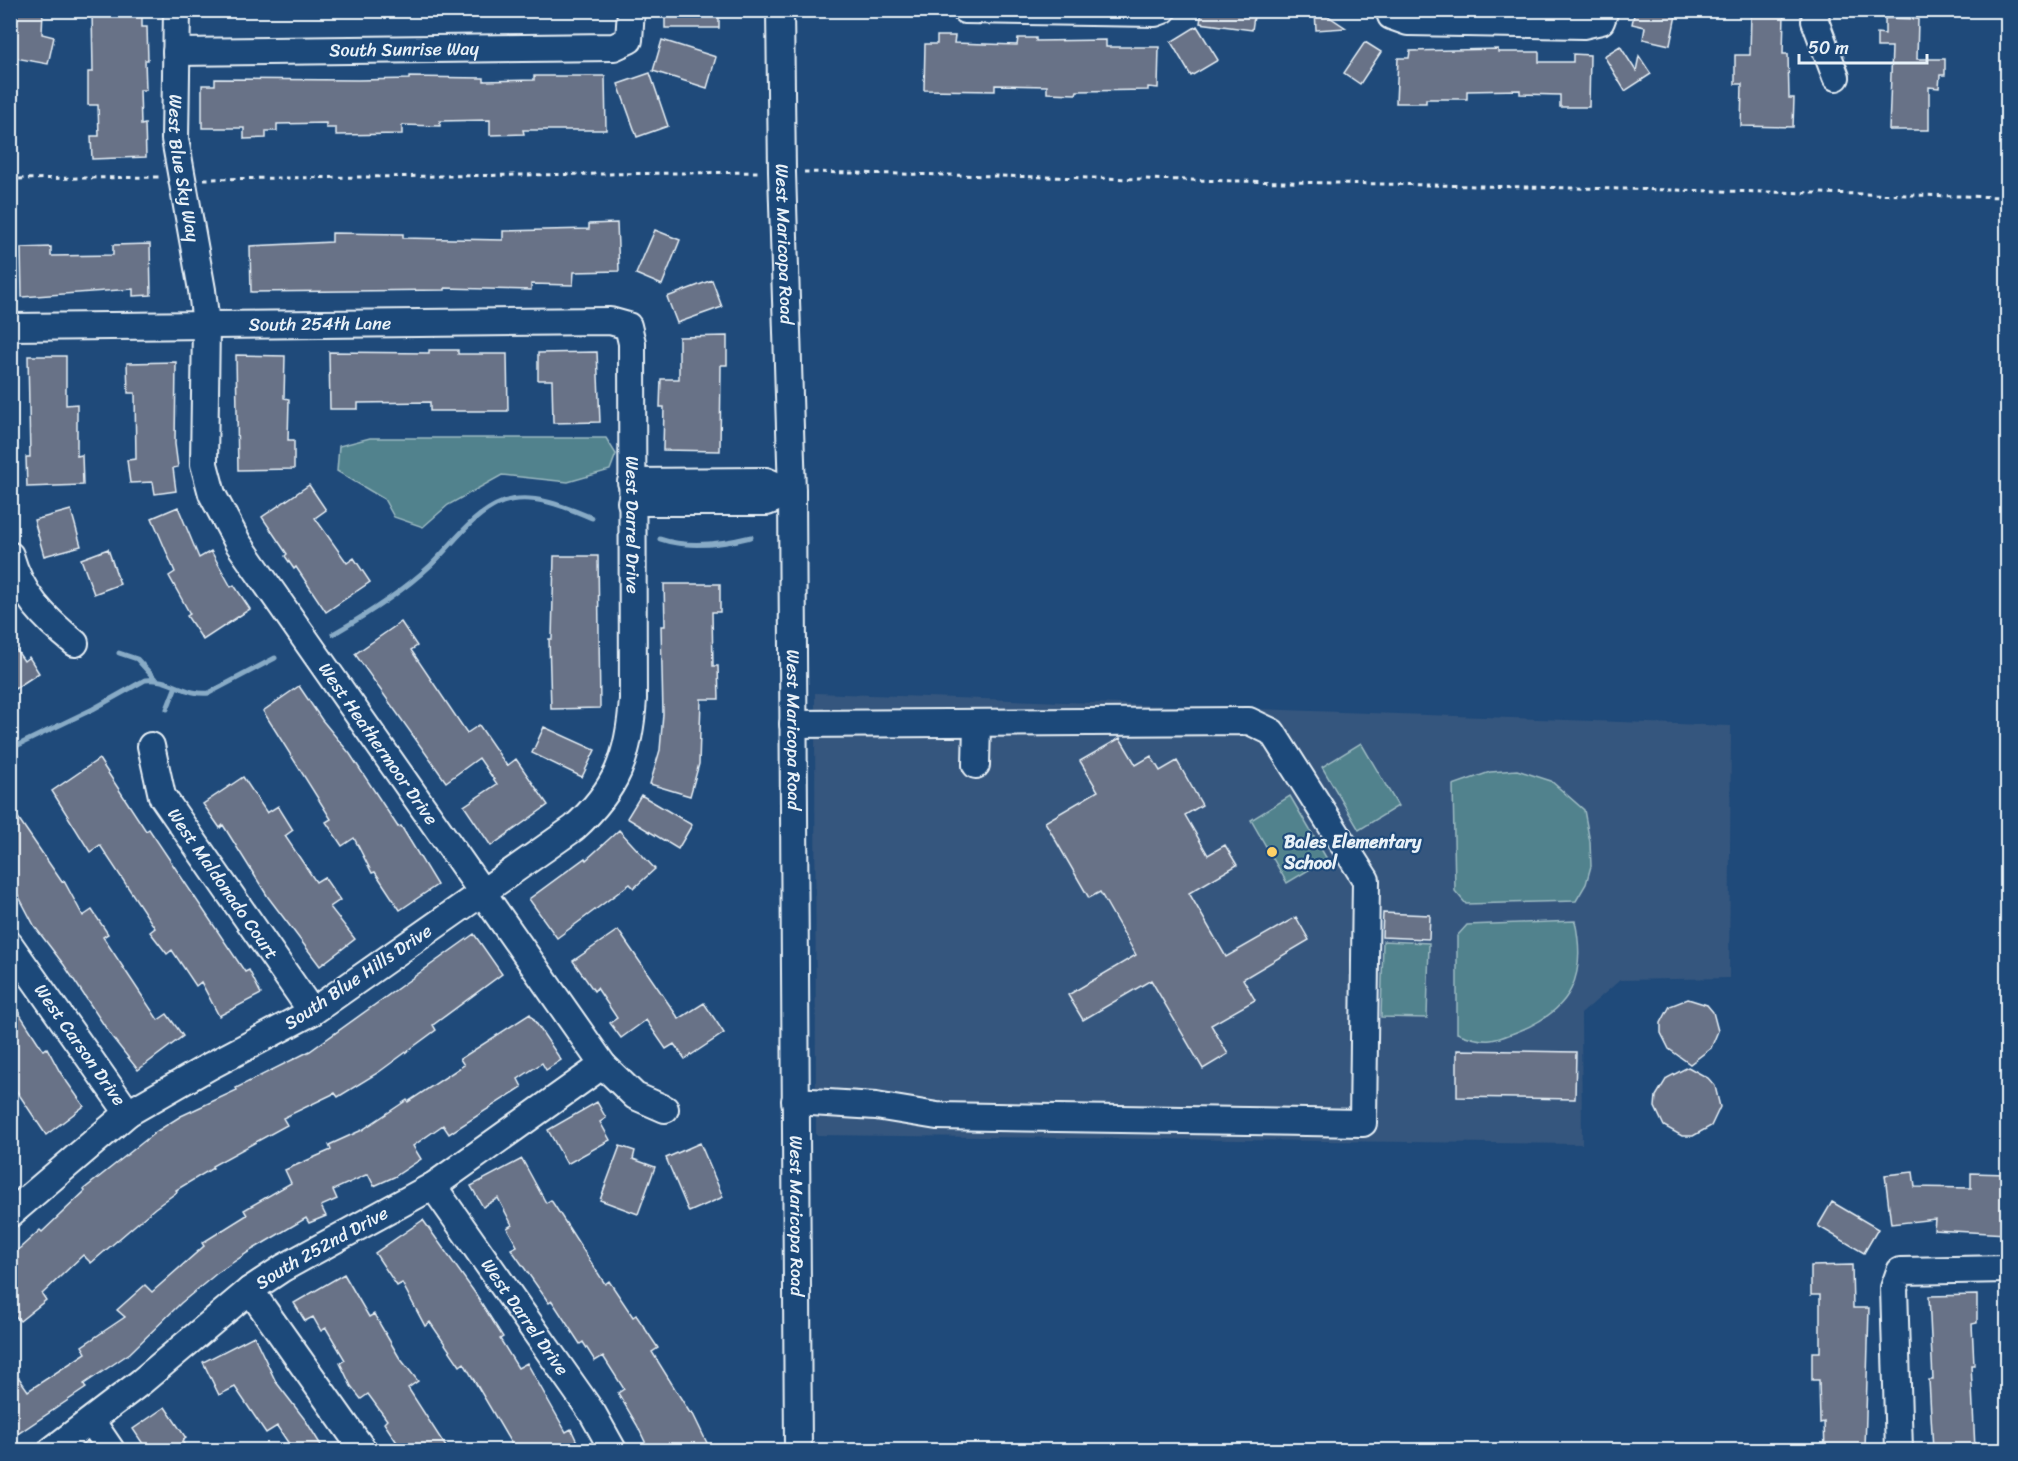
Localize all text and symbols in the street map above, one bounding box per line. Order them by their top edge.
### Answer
scale bar [1799,27,1926,65]
text: 50 m [1808,32,1849,64]
street label: South Sunrise Way [329,33,480,66]
street label: West Blue Sky Way [159,94,209,245]
street label: West Maricopa Road [766,163,803,326]
street label: South 254th Lane [249,307,391,341]
street label: West Darrel Drive [616,456,649,594]
street label: West Maricopa Road [777,649,810,812]
street label: West Heathermoor Drive [310,655,447,832]
street label: West Maldonado Court [159,801,287,967]
place label: Bales Elementary School [1283,826,1422,879]
marker: Bales Elementary School [1265,845,1279,859]
street label: South Blue Hills Drive [277,915,439,1039]
street label: West Carson Drive [26,977,135,1113]
street label: West Maricopa Road [780,1135,813,1298]
street label: South 252nd Drive [249,1197,394,1298]
street label: West Darrel Drive [472,1251,578,1383]

